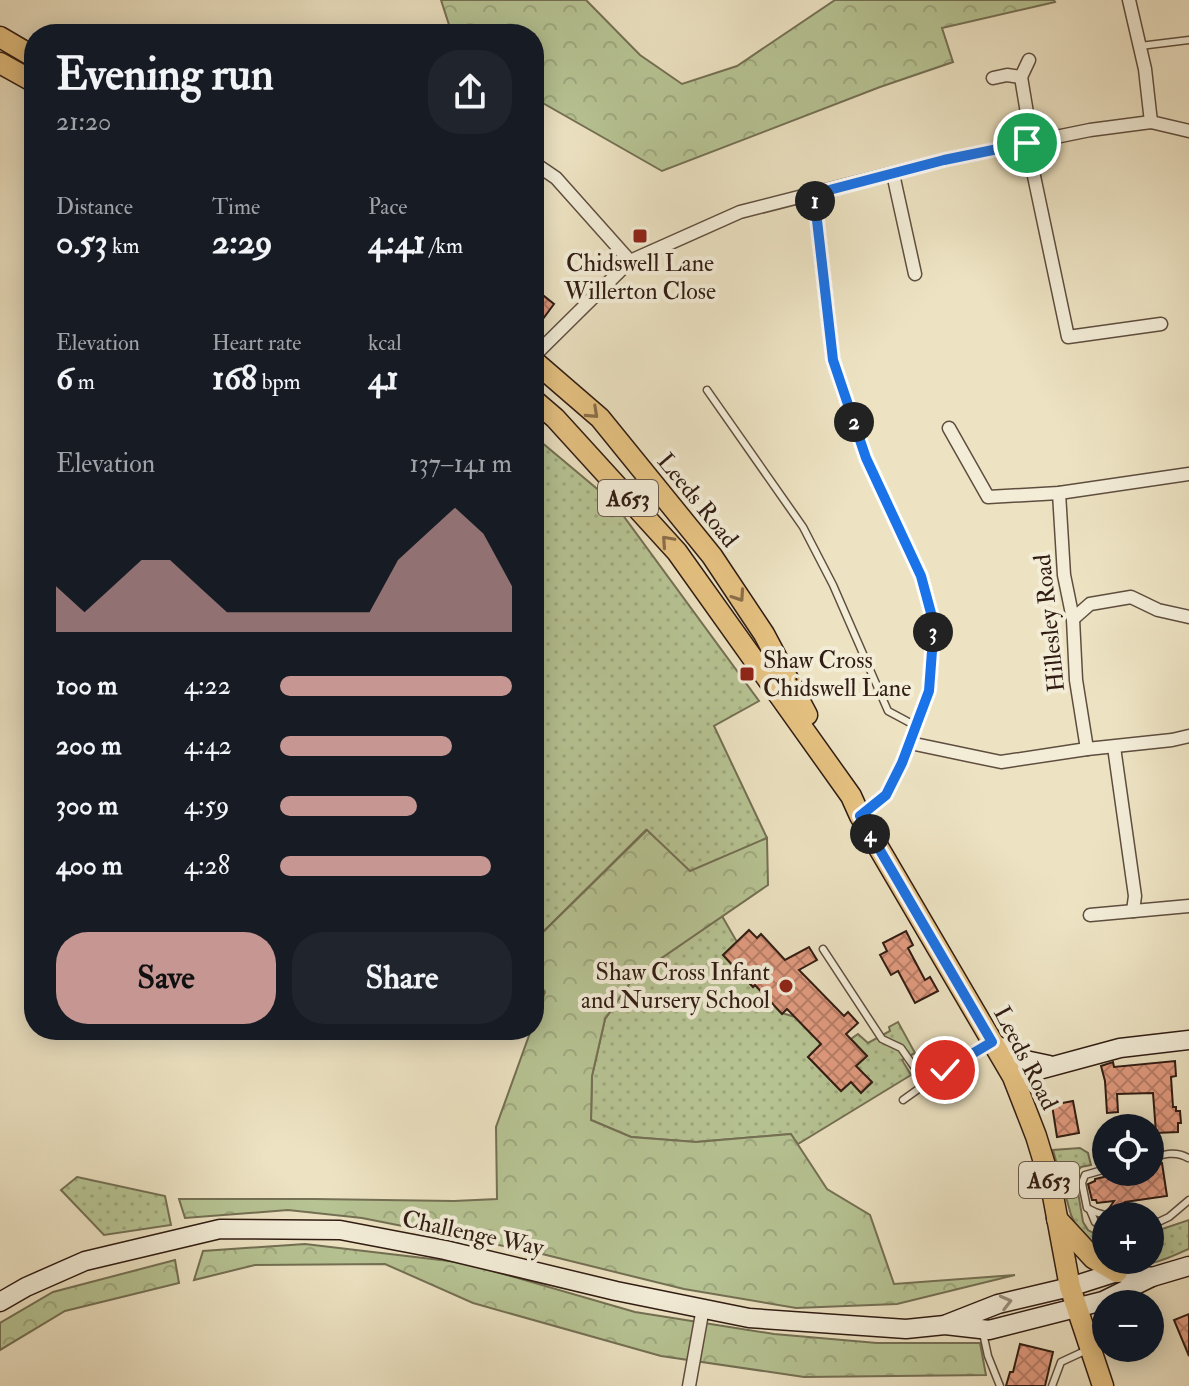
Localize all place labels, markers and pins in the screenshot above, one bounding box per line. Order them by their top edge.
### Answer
pin [993,109,1061,177]
pin: 1 [795,181,835,221]
marker: Chidswell Lane Willerton Close [631,227,649,245]
place label: Chidswell Lane Willerton Close [563,248,716,307]
pin: 2 [834,402,874,442]
pin: 3 [913,612,953,652]
place label: Shaw Cross Chidswell Lane [763,645,911,704]
marker: Shaw Cross Chidswell Lane [738,665,756,683]
pin: 4 [850,814,890,854]
place label: Shaw Cross Infant and Nursery School [581,957,770,1016]
marker: Shaw Cross Infant and Nursery School [777,977,795,995]
pin [911,1036,979,1104]

